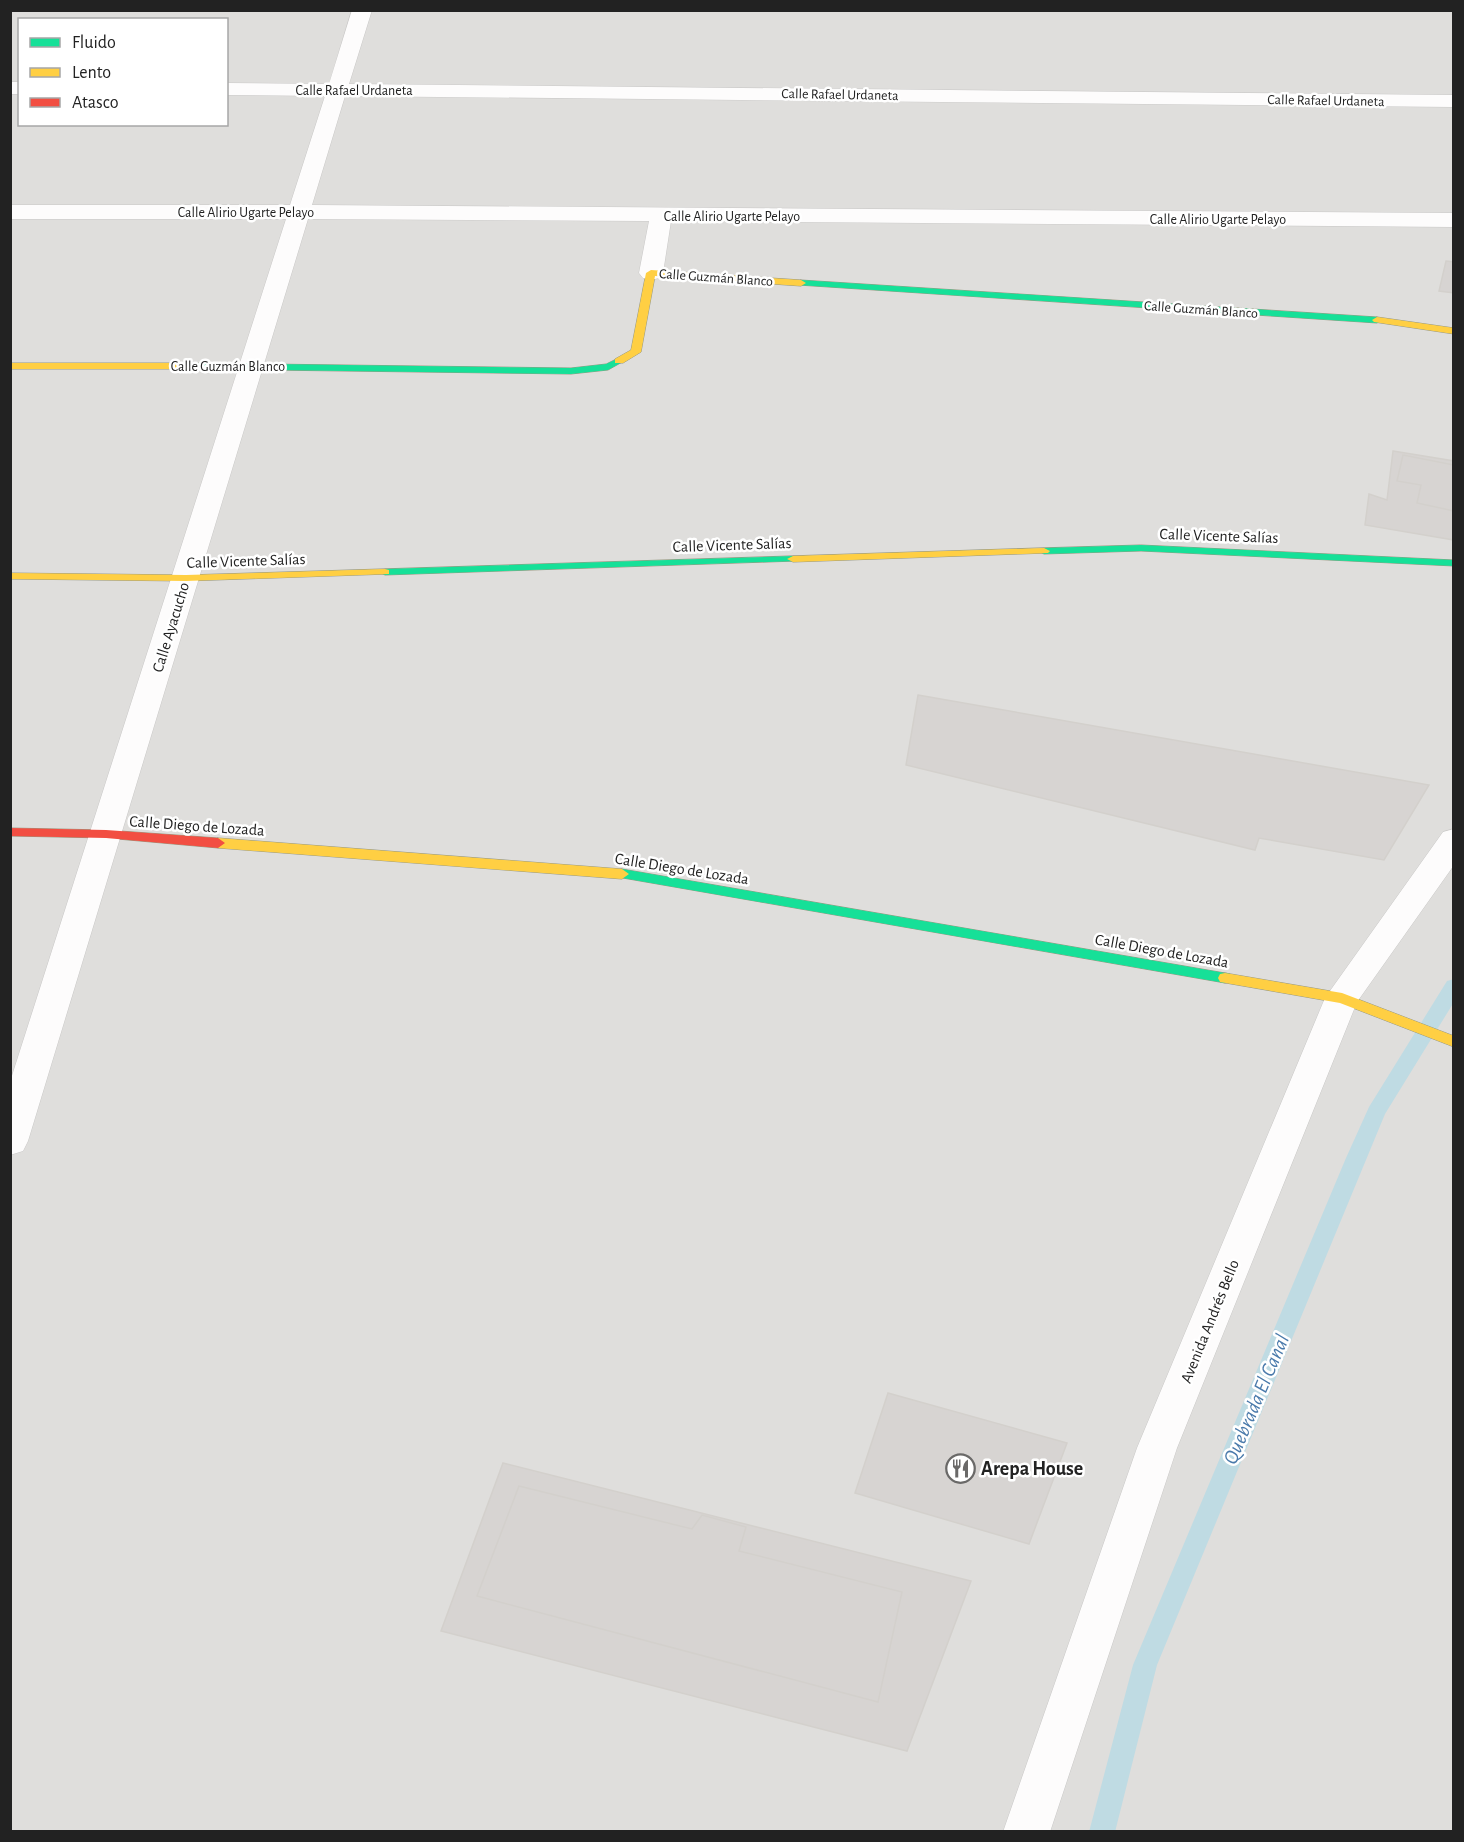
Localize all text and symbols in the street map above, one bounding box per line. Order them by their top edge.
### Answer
legend [18,18,228,126]
text: Fluido [72,34,116,52]
text: Lento [72,64,111,82]
street label: Calle Rafael Urdaneta [295,84,413,98]
street label: Calle Rafael Urdaneta [781,87,899,103]
street label: Calle Rafael Urdaneta [1267,93,1385,109]
text: Atasco [72,94,119,112]
street label: Calle Alirio Ugarte Pelayo [178,206,314,220]
street label: Calle Alirio Ugarte Pelayo [664,210,800,224]
street label: Calle Alirio Ugarte Pelayo [1150,213,1286,227]
street label: Calle Guzmán Blanco [658,267,774,289]
street label: Calle Guzmán Blanco [1143,299,1259,321]
street label: Calle Guzmán Blanco [171,360,285,374]
street label: Calle Vicente Salías [1159,526,1279,546]
street label: Calle Vicente Salías [672,535,792,555]
street label: Calle Vicente Salías [186,551,306,571]
street label: Calle Ayacucho [150,580,193,674]
street label: Calle Diego de Lozada [129,813,265,839]
street label: Calle Diego de Lozada [614,850,750,887]
street label: Calle Diego de Lozada [1094,931,1230,971]
street label: Avenida Andrés Bello [1178,1257,1242,1385]
water label: Quebrada El Canal [1220,1331,1293,1467]
restaurant icon: Arepa House [944,1452,976,1484]
place label: Arepa House [981,1459,1083,1479]

